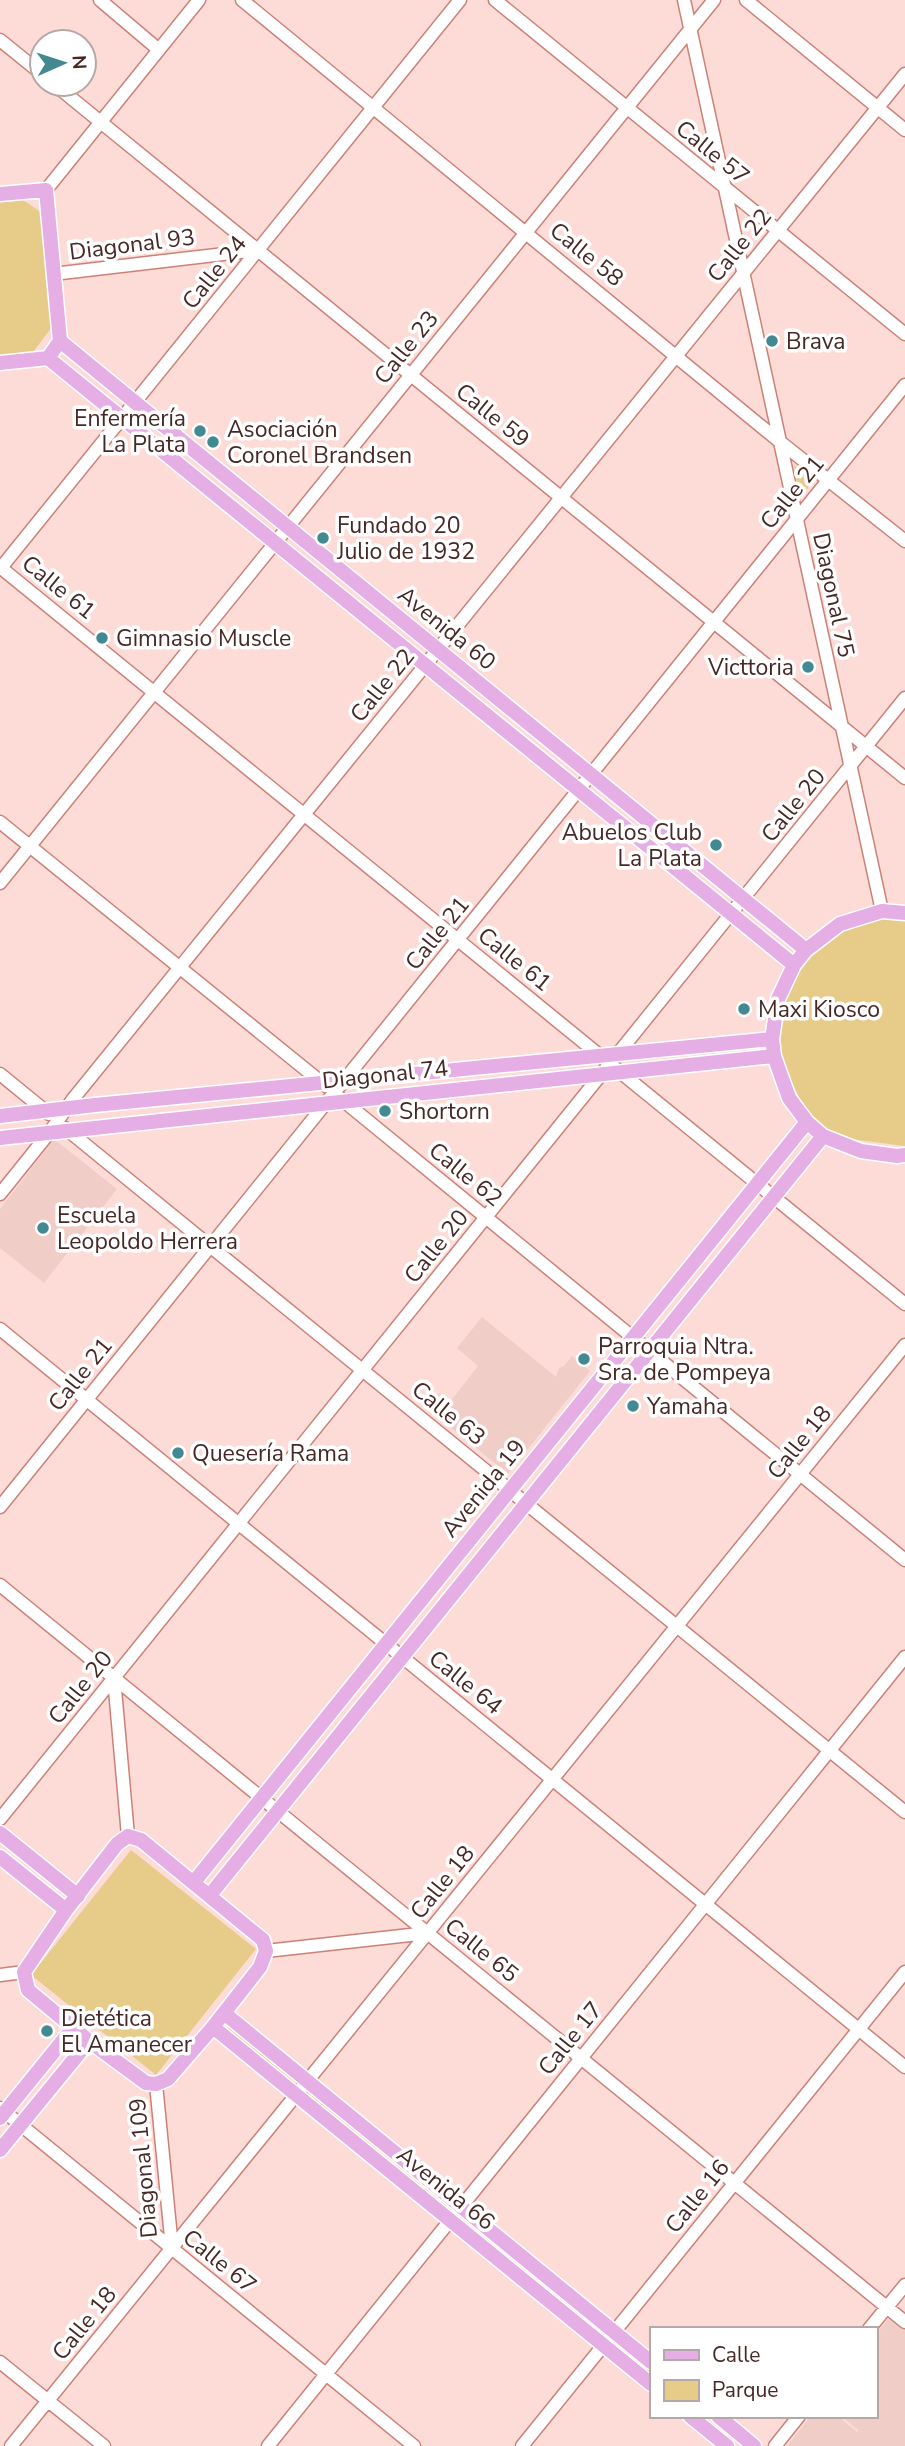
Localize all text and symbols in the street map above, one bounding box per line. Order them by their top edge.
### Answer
north arrow [28,28,98,98]
text: N [66,54,92,70]
street label: Calle 57 [669,113,756,192]
street label: Calle 22 [700,202,779,289]
street label: Calle 58 [543,215,630,294]
street label: Diagonal 93 [67,221,197,268]
street label: Calle 24 [175,229,254,316]
street label: Calle 23 [367,304,446,391]
place label: Brava [786,326,846,357]
marker: Brava [764,333,780,349]
street label: Calle 59 [449,376,536,455]
place label: Enfermería La Plata [74,403,186,460]
place label: Asociación Coronel Brandsen [227,414,412,471]
marker: Enfermería La Plata [192,423,208,439]
marker: Asociación Coronel Brandsen [205,434,221,450]
street label: Calle 21 [753,449,832,536]
place label: Fundado 20 Julio de 1932 [336,510,475,567]
marker: Fundado 20 Julio de 1932 [315,530,331,546]
street label: Diagonal 75 [805,530,862,660]
street label: Calle 61 [15,548,102,627]
street label: Avenida 60 [391,579,502,677]
place label: Gimnasio Muscle [116,623,291,654]
marker: Gimnasio Muscle [94,630,110,646]
street label: Calle 22 [343,642,422,729]
place label: Victtoria [707,652,794,683]
marker: Victtoria [800,659,816,675]
street label: Calle 20 [754,762,833,849]
place label: Abuelos Club La Plata [562,817,702,874]
marker: Abuelos Club La Plata [708,837,724,853]
street label: Calle 21 [398,890,477,977]
street label: Calle 61 [471,920,558,999]
place label: Maxi Kiosco [758,994,880,1025]
marker: Maxi Kiosco [736,1001,752,1017]
street label: Diagonal 74 [321,1052,450,1097]
place label: Shortorn [399,1096,490,1127]
marker: Shortorn [377,1103,393,1119]
street label: Calle 62 [422,1135,509,1214]
place label: Escuela Leopoldo Herrera [57,1200,238,1257]
street label: Calle 20 [397,1203,476,1290]
marker: Escuela Leopoldo Herrera [35,1220,51,1236]
street label: Calle 21 [41,1331,120,1418]
place label: Parroquia Ntra. Sra. de Pompeya [598,1331,771,1388]
marker: Parroquia Ntra. Sra. de Pompeya [576,1351,592,1367]
street label: Calle 63 [405,1374,492,1453]
place label: Yamaha [646,1391,728,1422]
marker: Yamaha [625,1398,641,1414]
street label: Calle 18 [760,1399,839,1486]
street label: Avenida 19 [434,1433,532,1544]
place label: Quesería Rama [192,1438,349,1469]
marker: Quesería Rama [170,1445,186,1461]
street label: Calle 64 [422,1643,509,1722]
street label: Calle 20 [41,1644,120,1731]
street label: Calle 18 [403,1839,482,1926]
street label: Calle 65 [438,1911,525,1990]
street label: Calle 17 [531,1995,610,2082]
place label: Dietética El Amanecer [61,2003,193,2060]
marker: Dietética El Amanecer [39,2023,55,2039]
street label: Diagonal 109 [122,2097,165,2239]
street label: Avenida 66 [390,2139,501,2237]
street label: Calle 16 [658,2153,737,2240]
street label: Calle 67 [176,2222,263,2301]
street label: Calle 18 [45,2280,124,2367]
legend [650,2327,877,2418]
text: Calle [712,2341,760,2369]
text: Parque [712,2376,779,2404]

